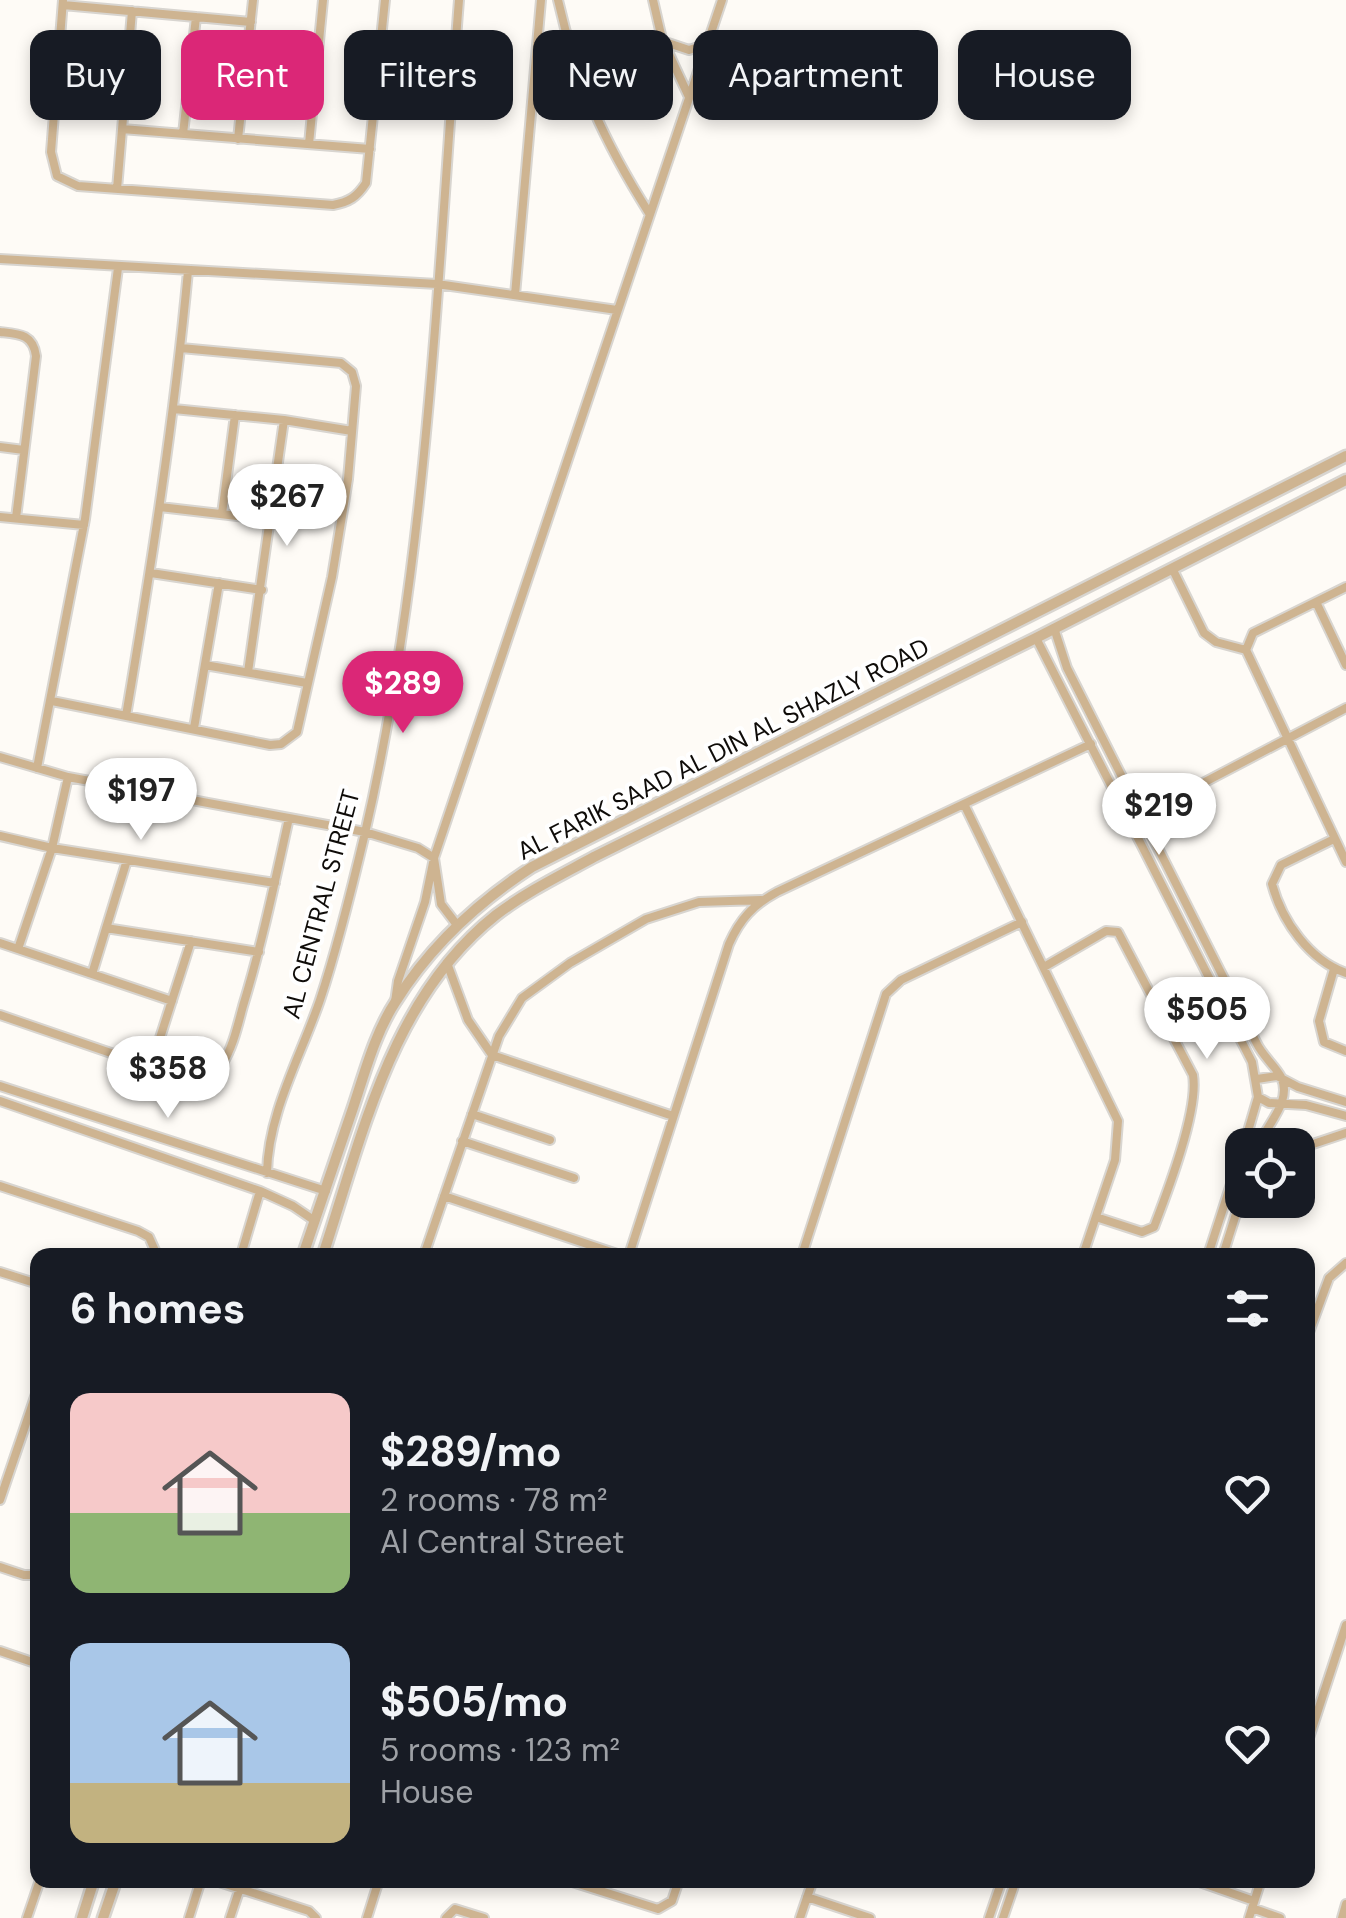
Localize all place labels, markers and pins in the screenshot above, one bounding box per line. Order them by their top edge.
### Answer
pin: $267 [228,464,346,549]
pin: $289 [344,651,462,736]
pin: $197 [82,758,200,843]
pin: $219 [1100,773,1218,858]
pin: $505 [1148,977,1266,1062]
pin: $358 [109,1036,227,1121]

